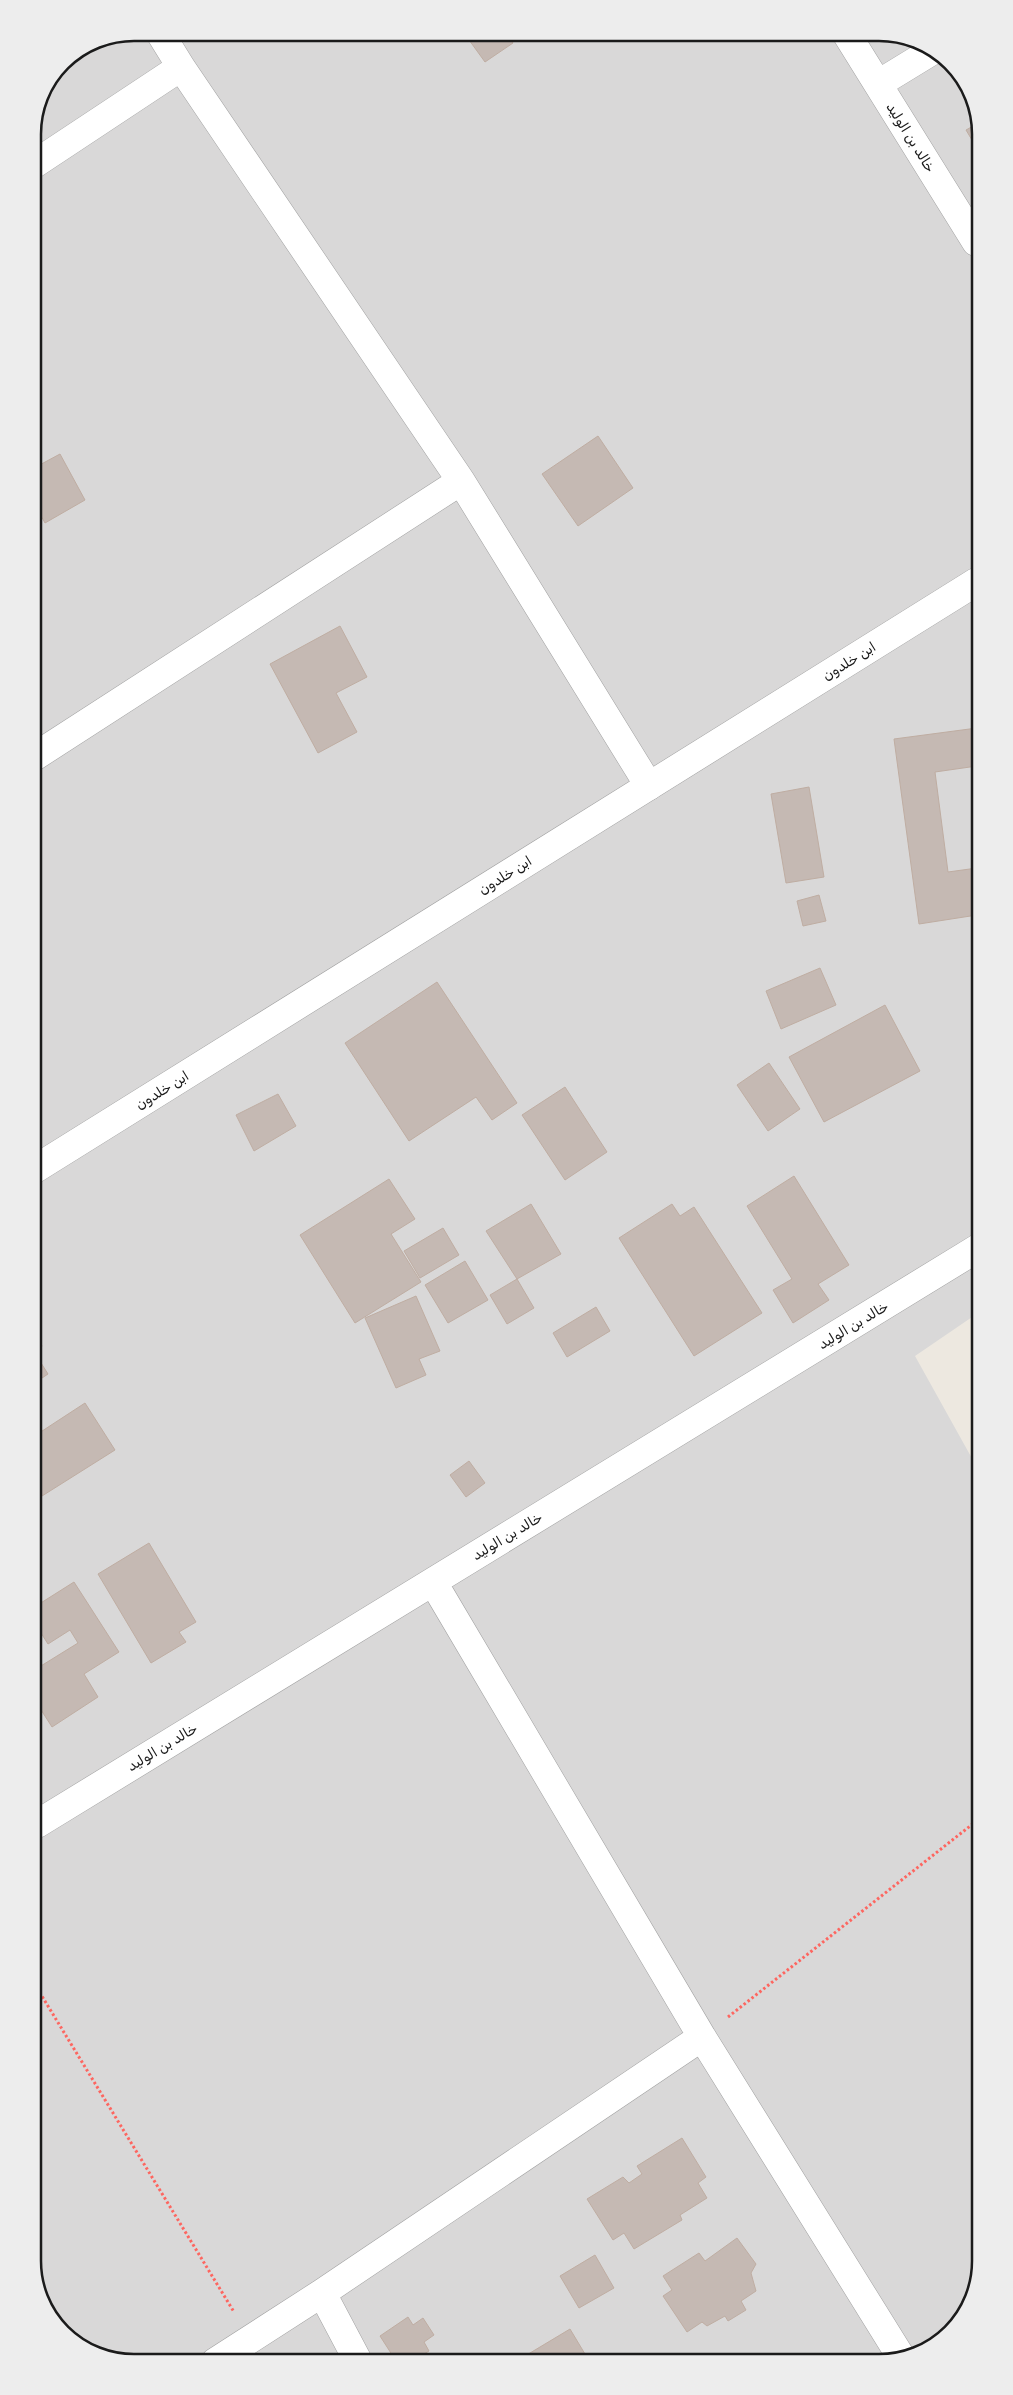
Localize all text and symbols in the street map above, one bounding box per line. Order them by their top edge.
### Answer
street label: خالد بن الوليد [882,99,939,175]
street label: ابن خلدون [819,638,879,684]
street label: ابن خلدون [475,852,535,898]
street label: ابن خلدون [132,1067,192,1113]
street label: خالد بن الوليد [815,1298,892,1353]
street label: خالد بن الوليد [469,1509,546,1564]
street label: خالد بن الوليد [124,1720,201,1775]

